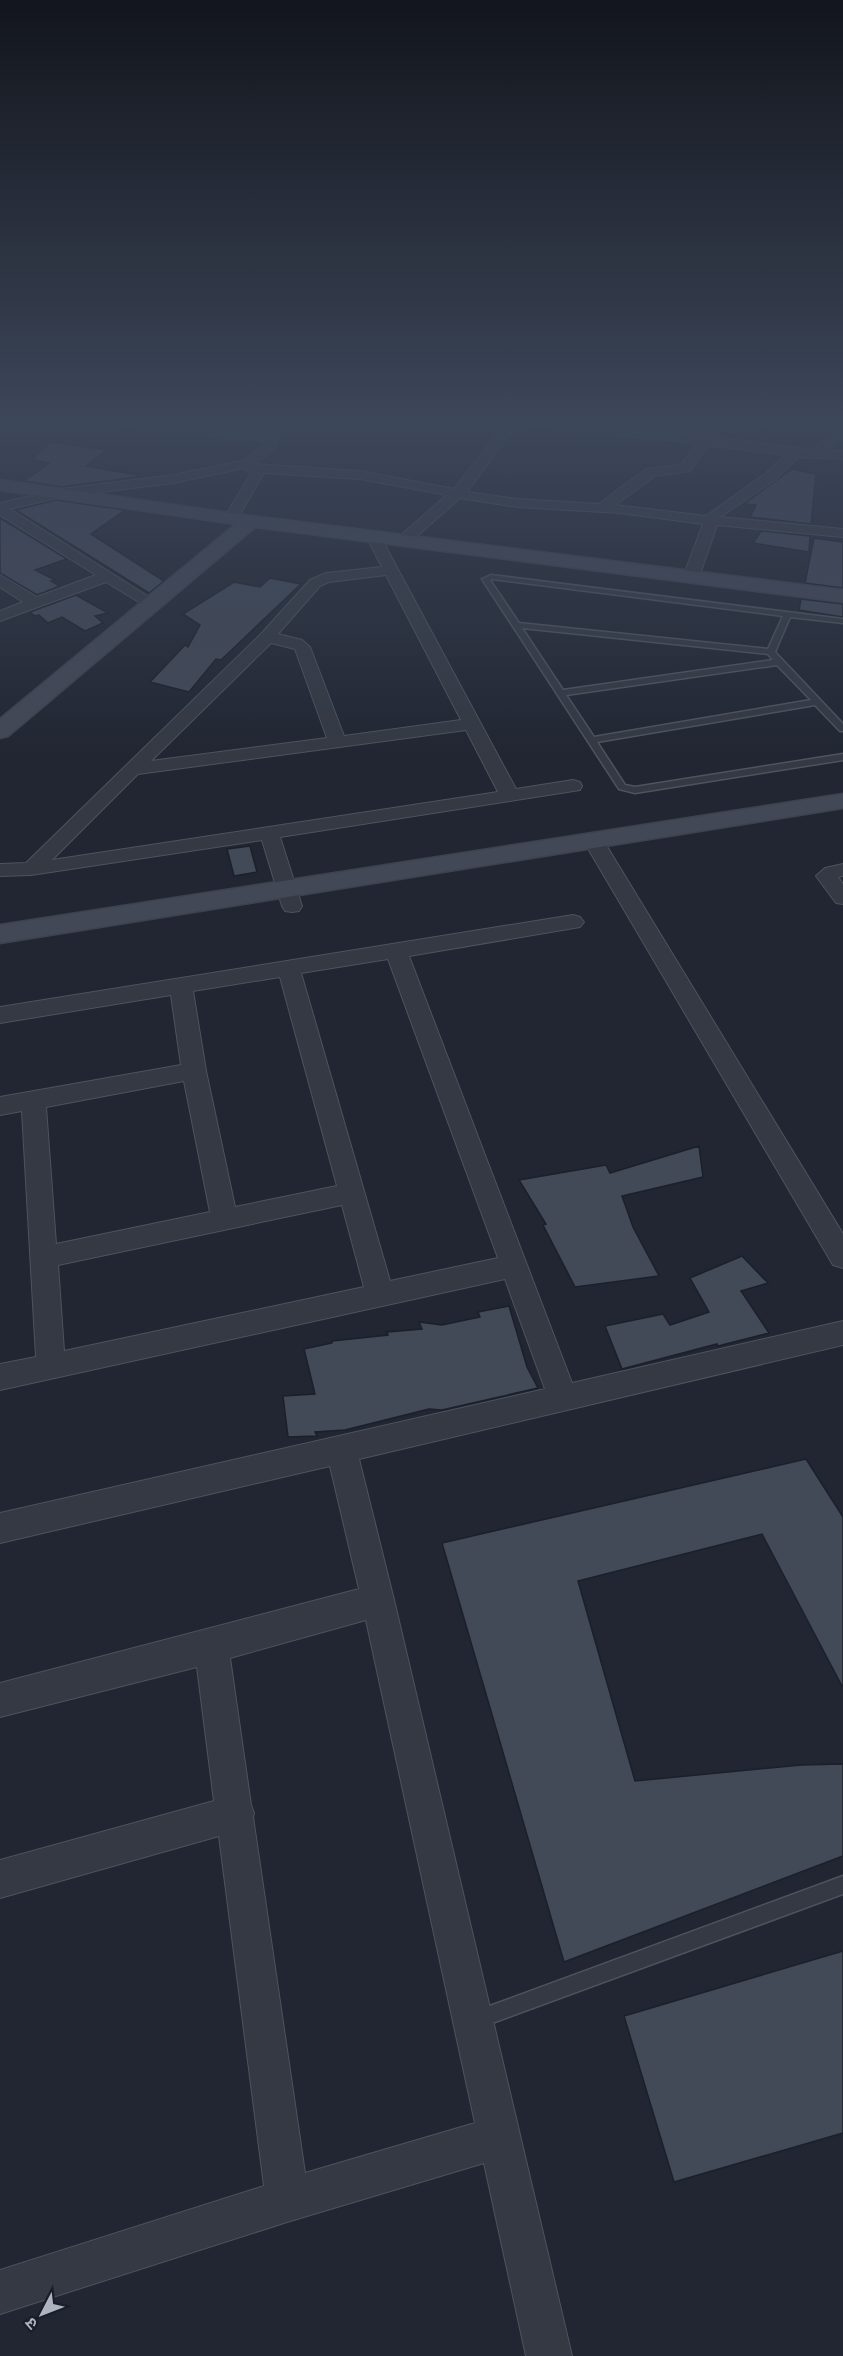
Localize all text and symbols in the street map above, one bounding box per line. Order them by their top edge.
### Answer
north arrow [12,2284,72,2344]
text: उ [20,2313,41,2334]

